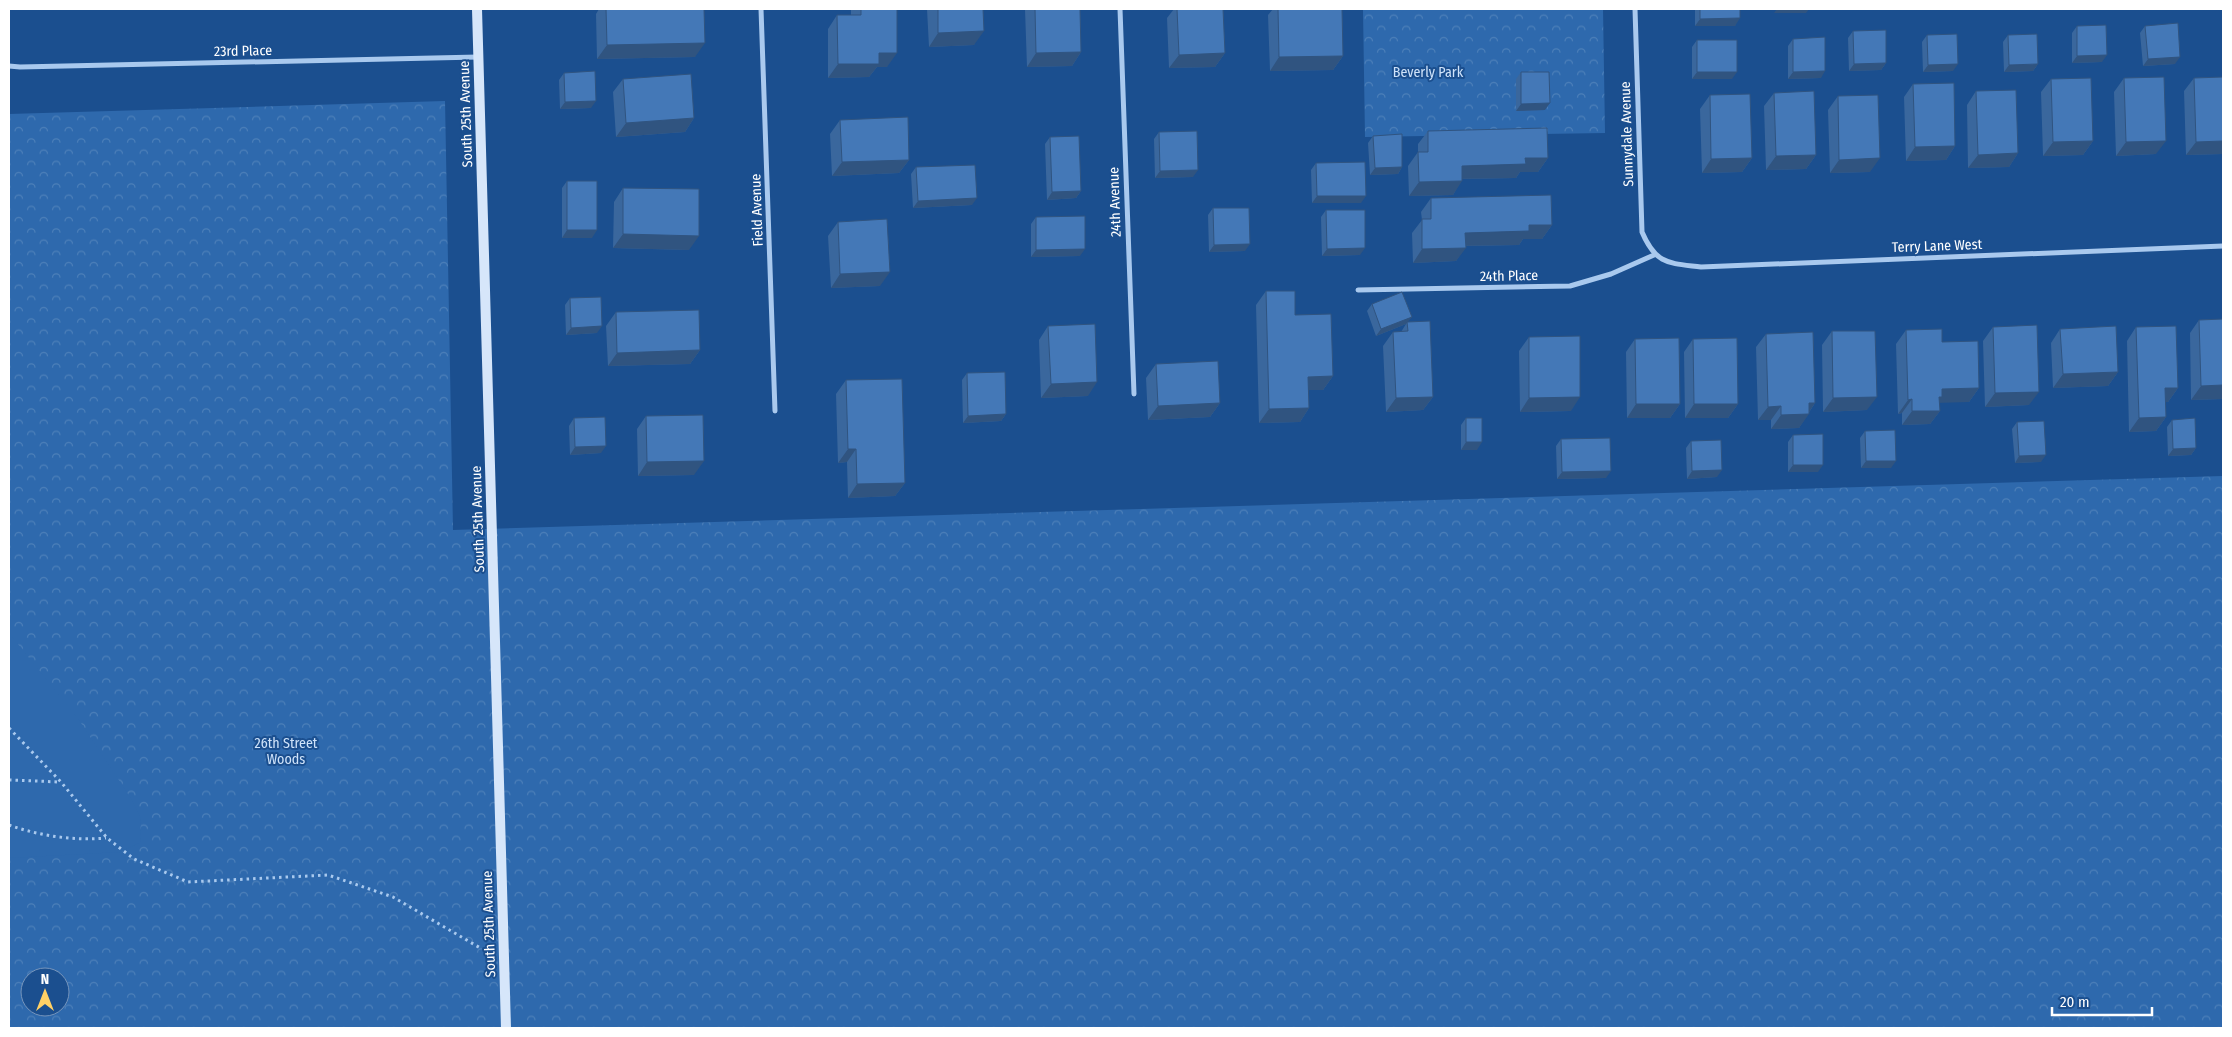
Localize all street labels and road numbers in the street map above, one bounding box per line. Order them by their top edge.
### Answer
street label: 23rd Place [214,42,272,60]
street label: South 25th Avenue [456,60,476,168]
street label: Sunnydale Avenue [1617,81,1637,187]
street label: 24th Avenue [1105,167,1125,237]
street label: Field Avenue [747,173,767,247]
street label: Terry Lane West [1892,236,1983,256]
street label: 24th Place [1480,267,1538,285]
street label: South 25th Avenue [468,465,488,573]
street label: South 25th Avenue [479,870,499,978]

